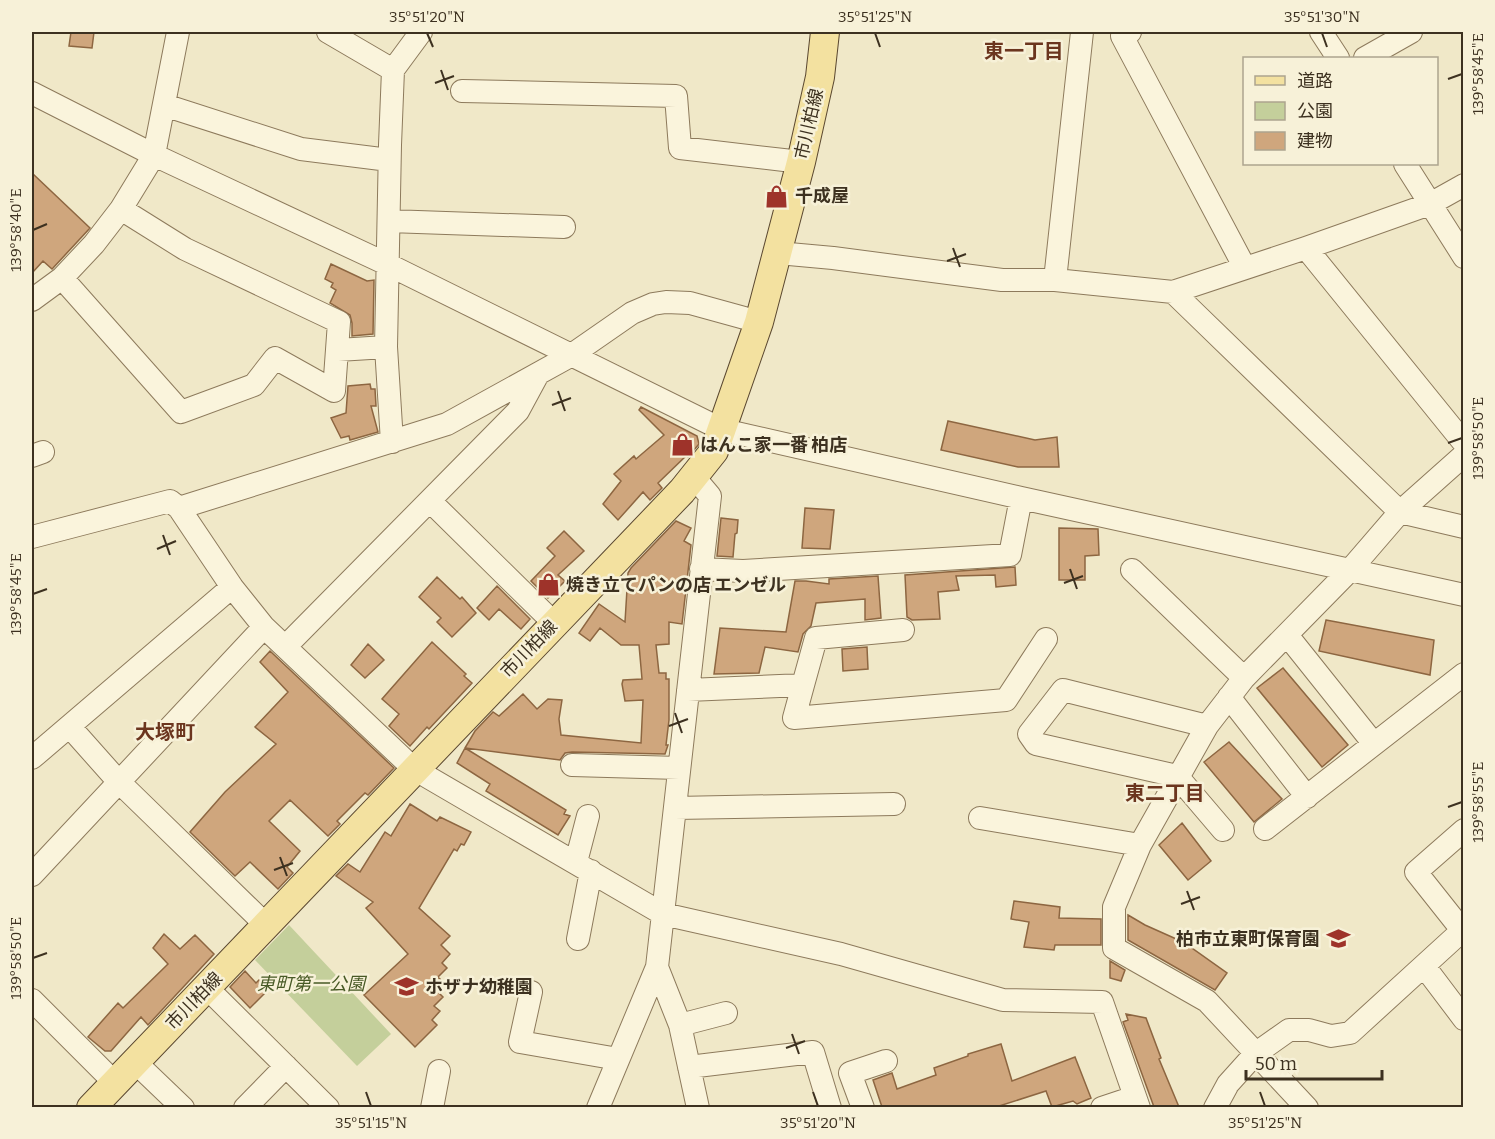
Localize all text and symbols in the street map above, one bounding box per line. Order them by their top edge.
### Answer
text: 35°51'20"N [389,8,465,26]
text: 35°51'25"N [838,8,912,26]
text: 35°51'30"N [1284,8,1360,26]
text: 139°58'45"E [1469,33,1487,115]
district label: 東一丁目 [984,39,1064,63]
legend [1243,57,1438,165]
text: 道路 [1297,70,1333,92]
street label: 市川柏線 [790,86,828,162]
text: 公園 [1297,100,1333,122]
text: 建物 [1297,130,1333,152]
shop icon: 千成屋 [764,183,790,209]
place label: 千成屋 [795,185,849,207]
text: 139°58'40"E [7,188,25,272]
text: 139°58'50"E [1469,397,1487,479]
shop icon: はんこ家一番 柏店 [669,432,695,458]
place label: はんこ家一番 柏店 [700,434,847,456]
text: 139°58'45"E [7,553,25,635]
shop icon: 焼き立てパンの店 エンゼル [535,572,561,598]
place label: 焼き立てパンの店 エンゼル [566,574,786,596]
street label: 市川柏線 [496,615,562,683]
district label: 大塚町 [135,720,195,744]
text: 139°58'55"E [1469,761,1487,843]
district label: 東二丁目 [1125,781,1205,805]
text: 139°58'50"E [7,917,25,999]
school or university icon: 柏市立東町保育園 [1325,926,1351,952]
place label: 柏市立東町保育園 [1176,928,1320,950]
street label: 市川柏線 [161,967,227,1035]
park label: 東町第一公園 [257,973,368,995]
school or university icon: ホザナ幼稚園 [394,974,420,1000]
place label: ホザナ幼稚園 [425,976,533,998]
scale bar [1246,1043,1382,1081]
text: 50 m [1255,1053,1297,1075]
text: 35°51'15"N [335,1114,407,1132]
text: 35°51'20"N [780,1114,856,1132]
text: 35°51'25"N [1228,1114,1302,1132]

